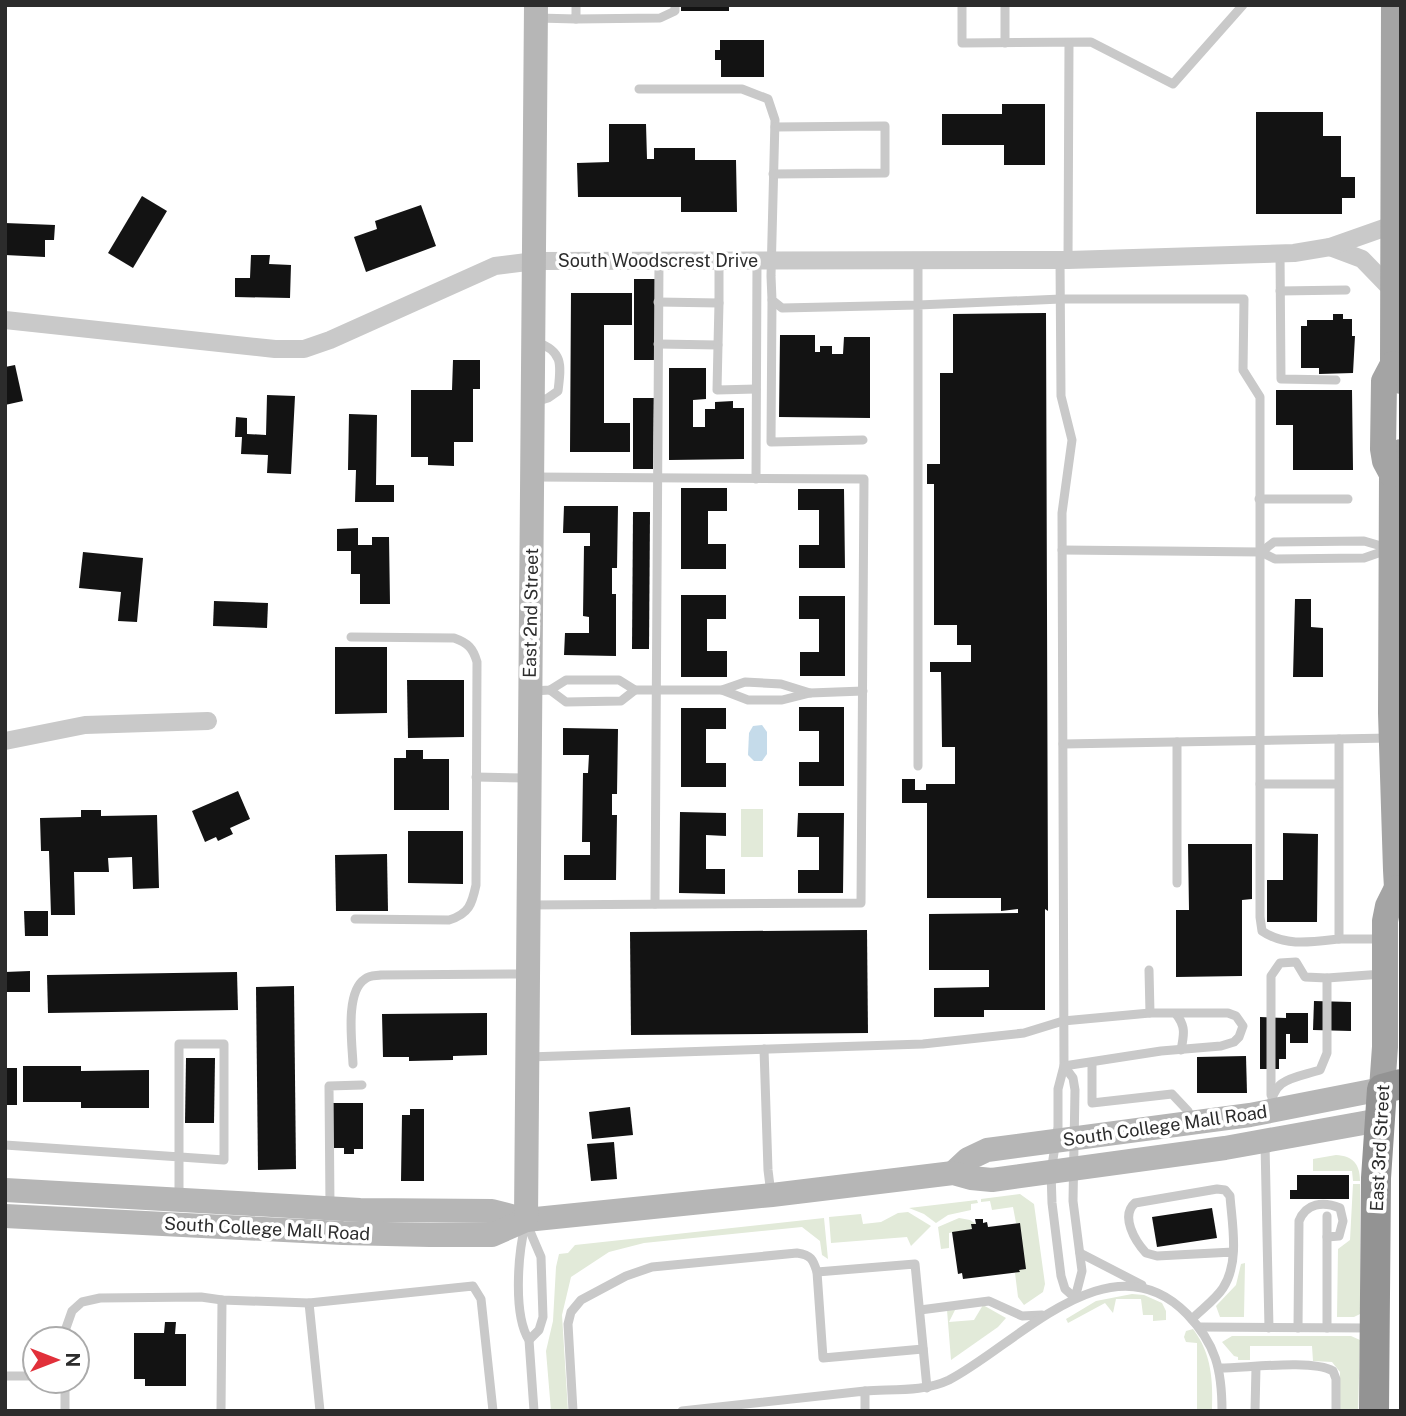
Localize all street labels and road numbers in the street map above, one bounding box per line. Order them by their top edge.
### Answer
street label: South Woodscrest Drive [558,250,758,271]
street label: East 2nd Street [519,548,542,678]
street label: East 3rd Street [1366,1084,1393,1212]
street label: South College Mall Road [1061,1101,1268,1150]
street label: South College Mall Road [164,1213,370,1244]

